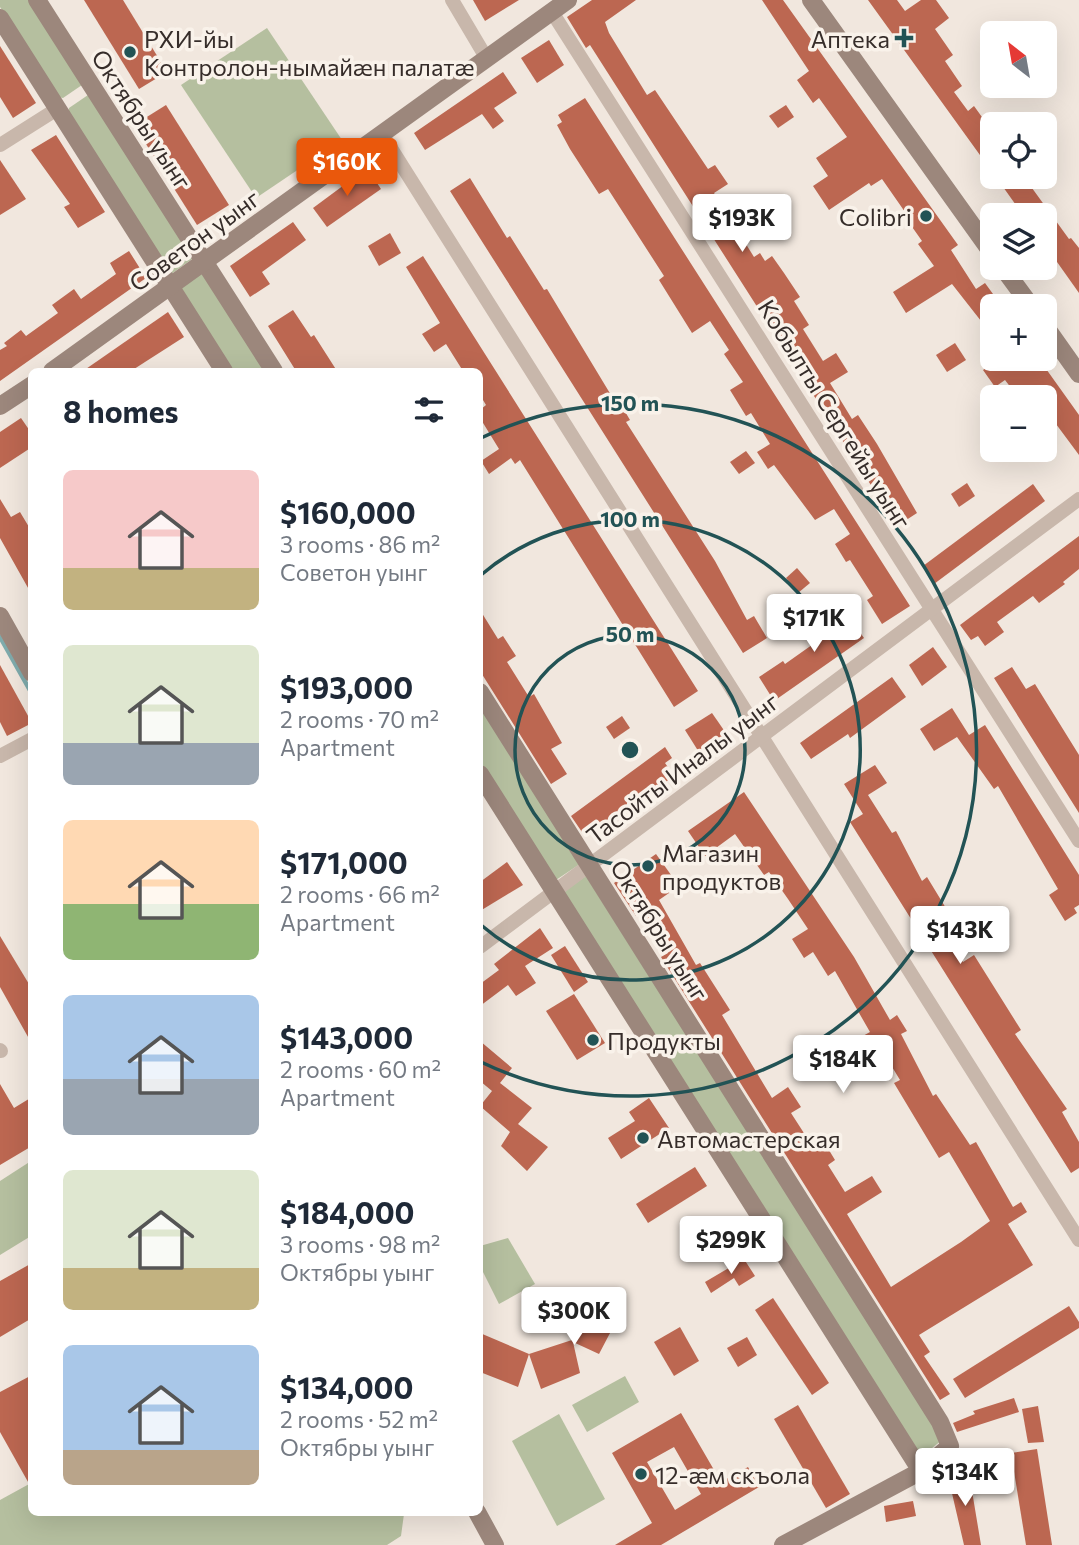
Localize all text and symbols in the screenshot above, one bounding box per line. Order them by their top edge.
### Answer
north arrow [980,21,1057,98]
map controls [980,21,1057,462]
place label: РХИ-йы Контролон-нымайæн палатæ [144,24,474,81]
place label: Аптека [811,24,890,53]
marker: Аптека [896,30,912,46]
street label: Октябры уынг [86,44,198,194]
marker: РХИ-йы Контролон-нымайæн палатæ [122,44,138,60]
button: locate [980,112,1057,189]
pin: $160K [298,138,396,198]
text: $160K [312,147,382,175]
street label: Советон уынг [123,183,265,297]
pin: $193K [693,194,791,254]
place label: Colibri [839,202,912,231]
text: $193K [708,203,776,231]
button: layers [980,203,1057,280]
marker: Colibri [918,208,934,224]
street label: Кобылты Сергейы уынг [753,294,917,534]
button: + [980,294,1057,371]
button: − [980,385,1057,462]
text: 150 m [601,390,659,415]
icon: filters [410,391,448,429]
text: 8 homes [63,392,179,429]
text: $160,000 [280,493,416,530]
icon: home [119,498,203,582]
text: 100 m [600,506,660,531]
text: 3 rooms · 86 m² [280,530,440,558]
text: Советон уынг [280,558,427,586]
pin: $171K [765,594,863,654]
text: $171K [783,603,845,631]
text: 50 m [606,621,654,646]
text: $193,000 [280,668,413,705]
icon: home [119,673,203,757]
street label: Тасойты Иналы уынг [580,686,784,850]
text: 2 rooms · 70 m² [280,705,439,733]
text: Apartment [280,733,395,761]
centre of rings [618,738,642,762]
place label: Магазин продуктов [662,838,781,895]
text: $171,000 [280,843,408,880]
icon: home [119,848,203,932]
street label: Октябры уынг [605,854,715,1006]
marker: Магазин продуктов [640,858,656,874]
text: 2 rooms · 66 m² [280,880,440,908]
pin: $143K [911,906,1009,966]
text: Apartment [280,908,395,936]
text: $143K [926,915,994,943]
text: $143,000 [280,1018,413,1055]
icon: home [119,1023,203,1107]
place label: Продукты [607,1026,721,1055]
marker: Продукты [585,1032,601,1048]
pin: $184K [794,1036,892,1095]
text: $184K [809,1044,877,1072]
text: 2 rooms · 60 m² [280,1055,441,1083]
text: Apartment [280,1083,395,1111]
place label: Автомастерская [657,1124,841,1153]
marker: Автомастерская [635,1130,651,1146]
text: $184,000 [280,1193,415,1230]
icon: home [119,1198,203,1282]
pin: $299K [682,1216,780,1276]
text: $299K [696,1225,766,1253]
text: 3 rooms · 98 m² [280,1230,440,1258]
text: Октябры уынг [280,1258,434,1286]
pin: $300K [525,1288,623,1347]
text: $300K [537,1296,611,1324]
text: $134,000 [280,1368,413,1405]
icon: home [119,1373,203,1457]
text: 2 rooms · 52 m² [280,1405,438,1433]
text: Октябры уынг [280,1433,434,1461]
pin: $134K [916,1448,1014,1508]
text: $134K [931,1457,999,1485]
place label: 12-æм скъола [655,1460,810,1489]
marker: 12-æм скъола [633,1466,649,1482]

